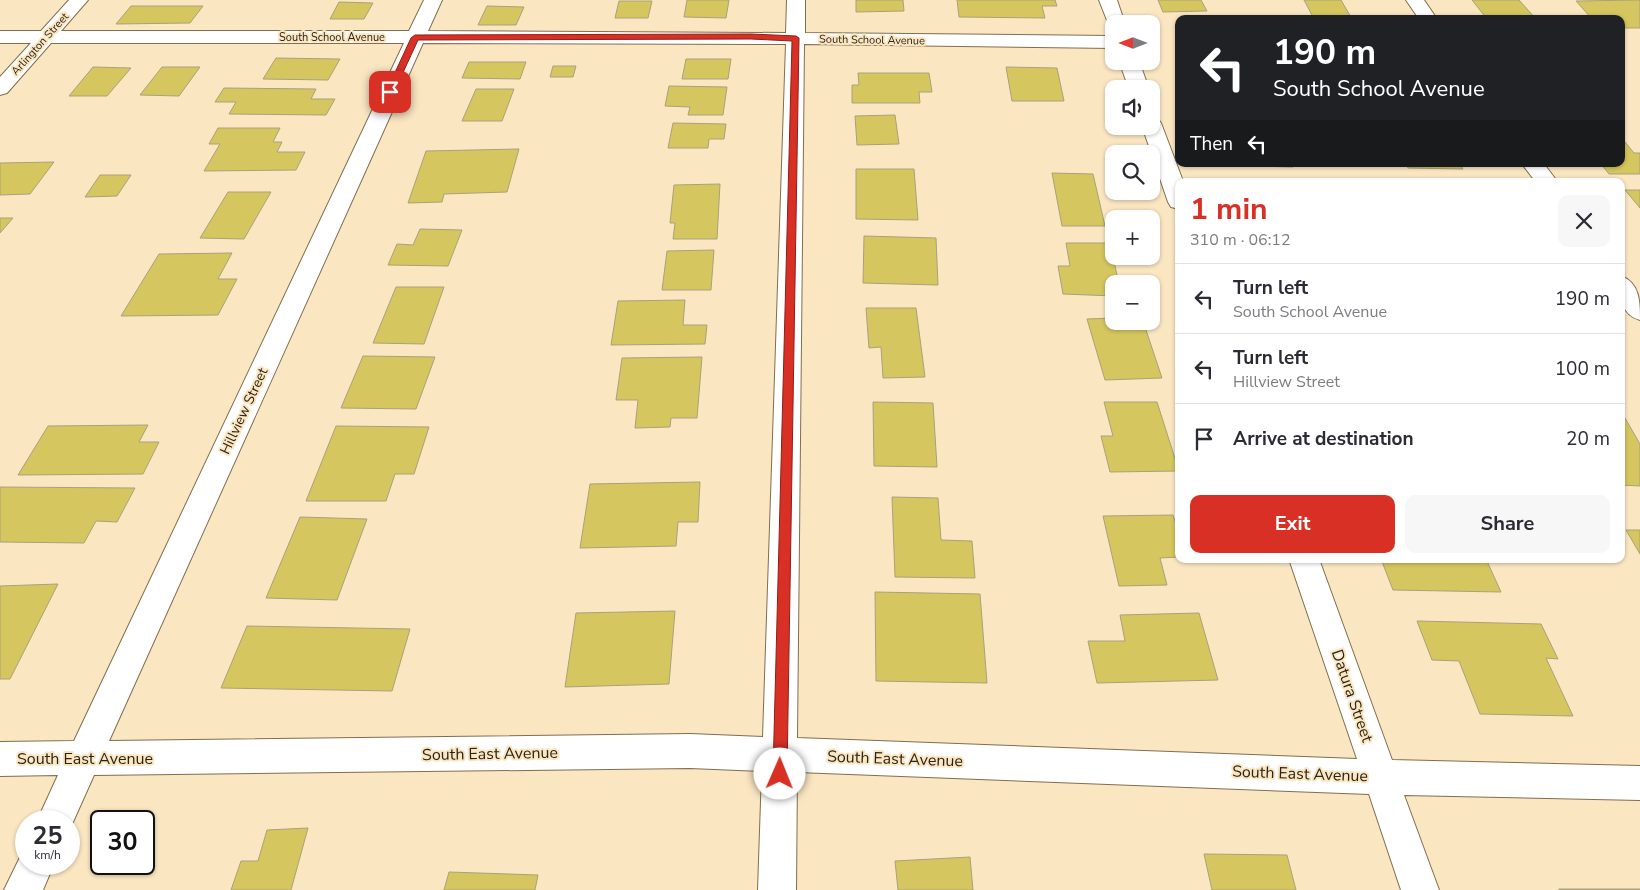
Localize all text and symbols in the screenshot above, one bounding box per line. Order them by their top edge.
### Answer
street label: Arlington Street [8,9,72,79]
north arrow [1105,15,1160,70]
map controls [1105,15,1160,330]
text: 190 m [1273,29,1376,76]
street label: South School Avenue [279,30,385,45]
street label: South School Avenue [819,32,925,48]
icon: left [1190,35,1255,100]
pin [369,71,411,113]
text: South School Avenue [1273,74,1485,104]
icon: arrive [376,78,404,106]
button: sound [1105,80,1160,135]
icon: left [1243,130,1271,158]
text: Then [1190,131,1233,157]
button: search [1105,145,1160,200]
text: 1 min [1190,189,1268,230]
button: close [1558,195,1610,247]
button: + [1105,210,1160,265]
text: 310 m · 06:12 [1190,229,1291,251]
button: − [1105,275,1160,330]
text: Turn left [1233,275,1308,301]
icon: left [1190,285,1218,313]
text: 190 m [1555,286,1610,312]
text: South School Avenue [1233,301,1387,323]
text: Turn left [1233,345,1308,371]
icon: left [1190,355,1218,383]
text: 100 m [1555,356,1610,382]
street label: Hillview Street [216,365,272,457]
text: Hillview Street [1233,371,1340,393]
icon: arrive [1190,425,1218,453]
text: Arrive at destination [1233,426,1414,452]
text: 20 m [1566,426,1610,452]
button: Exit [1190,495,1395,553]
button: Share [1405,495,1610,553]
street label: Datura Street [1326,647,1378,746]
street label: South East Avenue [422,742,558,766]
street label: South East Avenue [827,746,963,772]
position arrow [753,747,805,799]
street label: South East Avenue [17,748,153,770]
street label: South East Avenue [1232,761,1368,787]
speed limit sign: 30 [90,810,155,875]
text: 25 [32,819,63,853]
text: km/h [34,847,61,863]

